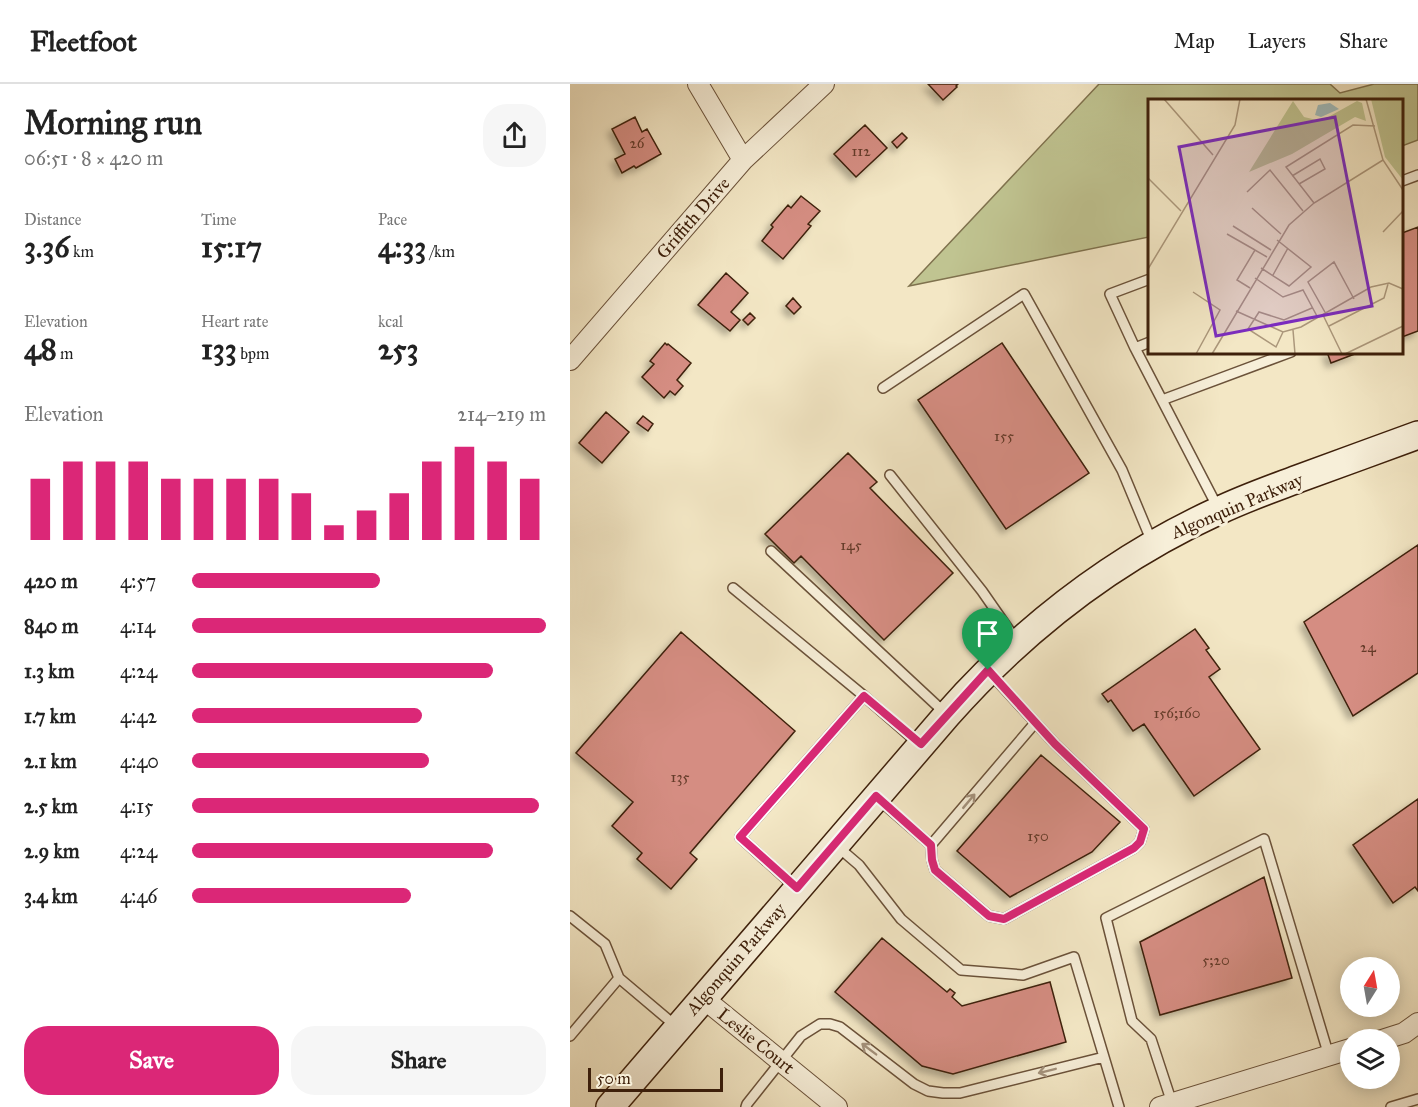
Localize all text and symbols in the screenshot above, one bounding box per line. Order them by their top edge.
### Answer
text: Fleetfoot [30,24,137,59]
text: Map [1174,28,1215,54]
text: Layers [1248,28,1306,54]
text: Share [1339,28,1388,54]
inset map [1148,99,1403,354]
text: Morning run [24,103,202,143]
button: share [483,104,546,167]
house number: 26 [629,134,646,152]
house number: 112 [851,142,871,160]
text: 06:51 · 8 × 420 m [24,146,163,170]
street label: Griffith Drive [652,173,734,263]
text: Distance [24,210,81,229]
text: Time [201,210,236,229]
text: Pace [378,210,407,229]
text: 3.36 [24,229,70,265]
text: 15:17 [201,229,262,265]
text: 4:33 [378,229,426,265]
text: km [70,242,94,261]
text: /km [426,242,455,261]
text: Elevation [24,312,88,331]
text: Heart rate [201,312,268,331]
text: kcal [378,312,403,331]
text: 48 [24,331,57,367]
text: 133 [201,331,237,367]
text: 253 [378,331,419,367]
text: m [57,344,74,363]
text: bpm [237,344,269,363]
text: Elevation [24,402,103,426]
text: 214–219 m [457,402,546,426]
house number: 155 [994,427,1014,445]
street label: Algonquin Parkway [1167,468,1307,545]
house number: 145 [840,536,862,554]
text: 420 m [24,569,78,593]
text: 4:57 [120,569,156,593]
pin [962,608,1013,670]
text: 840 m [24,614,79,638]
text: 4:14 [120,614,155,638]
icon: arrive [971,617,1004,650]
house number: 24 [1360,638,1377,656]
text: 1.3 km [24,659,74,683]
text: 4:24 [120,659,157,683]
text: 1.7 km [24,704,76,728]
text: 4:42 [120,704,157,728]
house number: 156;160 [1153,704,1201,722]
text: 2.1 km [24,749,77,773]
text: 4:40 [120,749,159,773]
house number: 135 [671,768,689,786]
one-way arrow [962,793,975,809]
text: 2.5 km [24,794,78,818]
text: 4:15 [120,794,153,818]
house number: 150 [1027,827,1049,845]
text: 2.9 km [24,839,80,863]
text: 4:24 [120,839,157,863]
text: 3.4 km [24,884,78,908]
text: 4:46 [120,884,158,908]
street label: Algonquin Parkway [681,898,792,1021]
house number: 5;20 [1202,951,1230,969]
north arrow [1340,957,1400,1017]
map controls [1340,957,1400,1089]
street label: Leslie Court [713,1003,799,1079]
button: Save [24,1026,279,1095]
button: Share [291,1026,546,1095]
button: layers [1340,1029,1400,1089]
one-way arrow [861,1043,877,1055]
scale bar [588,1065,723,1092]
one-way arrow [1038,1066,1057,1078]
text: 50 m [597,1069,631,1088]

